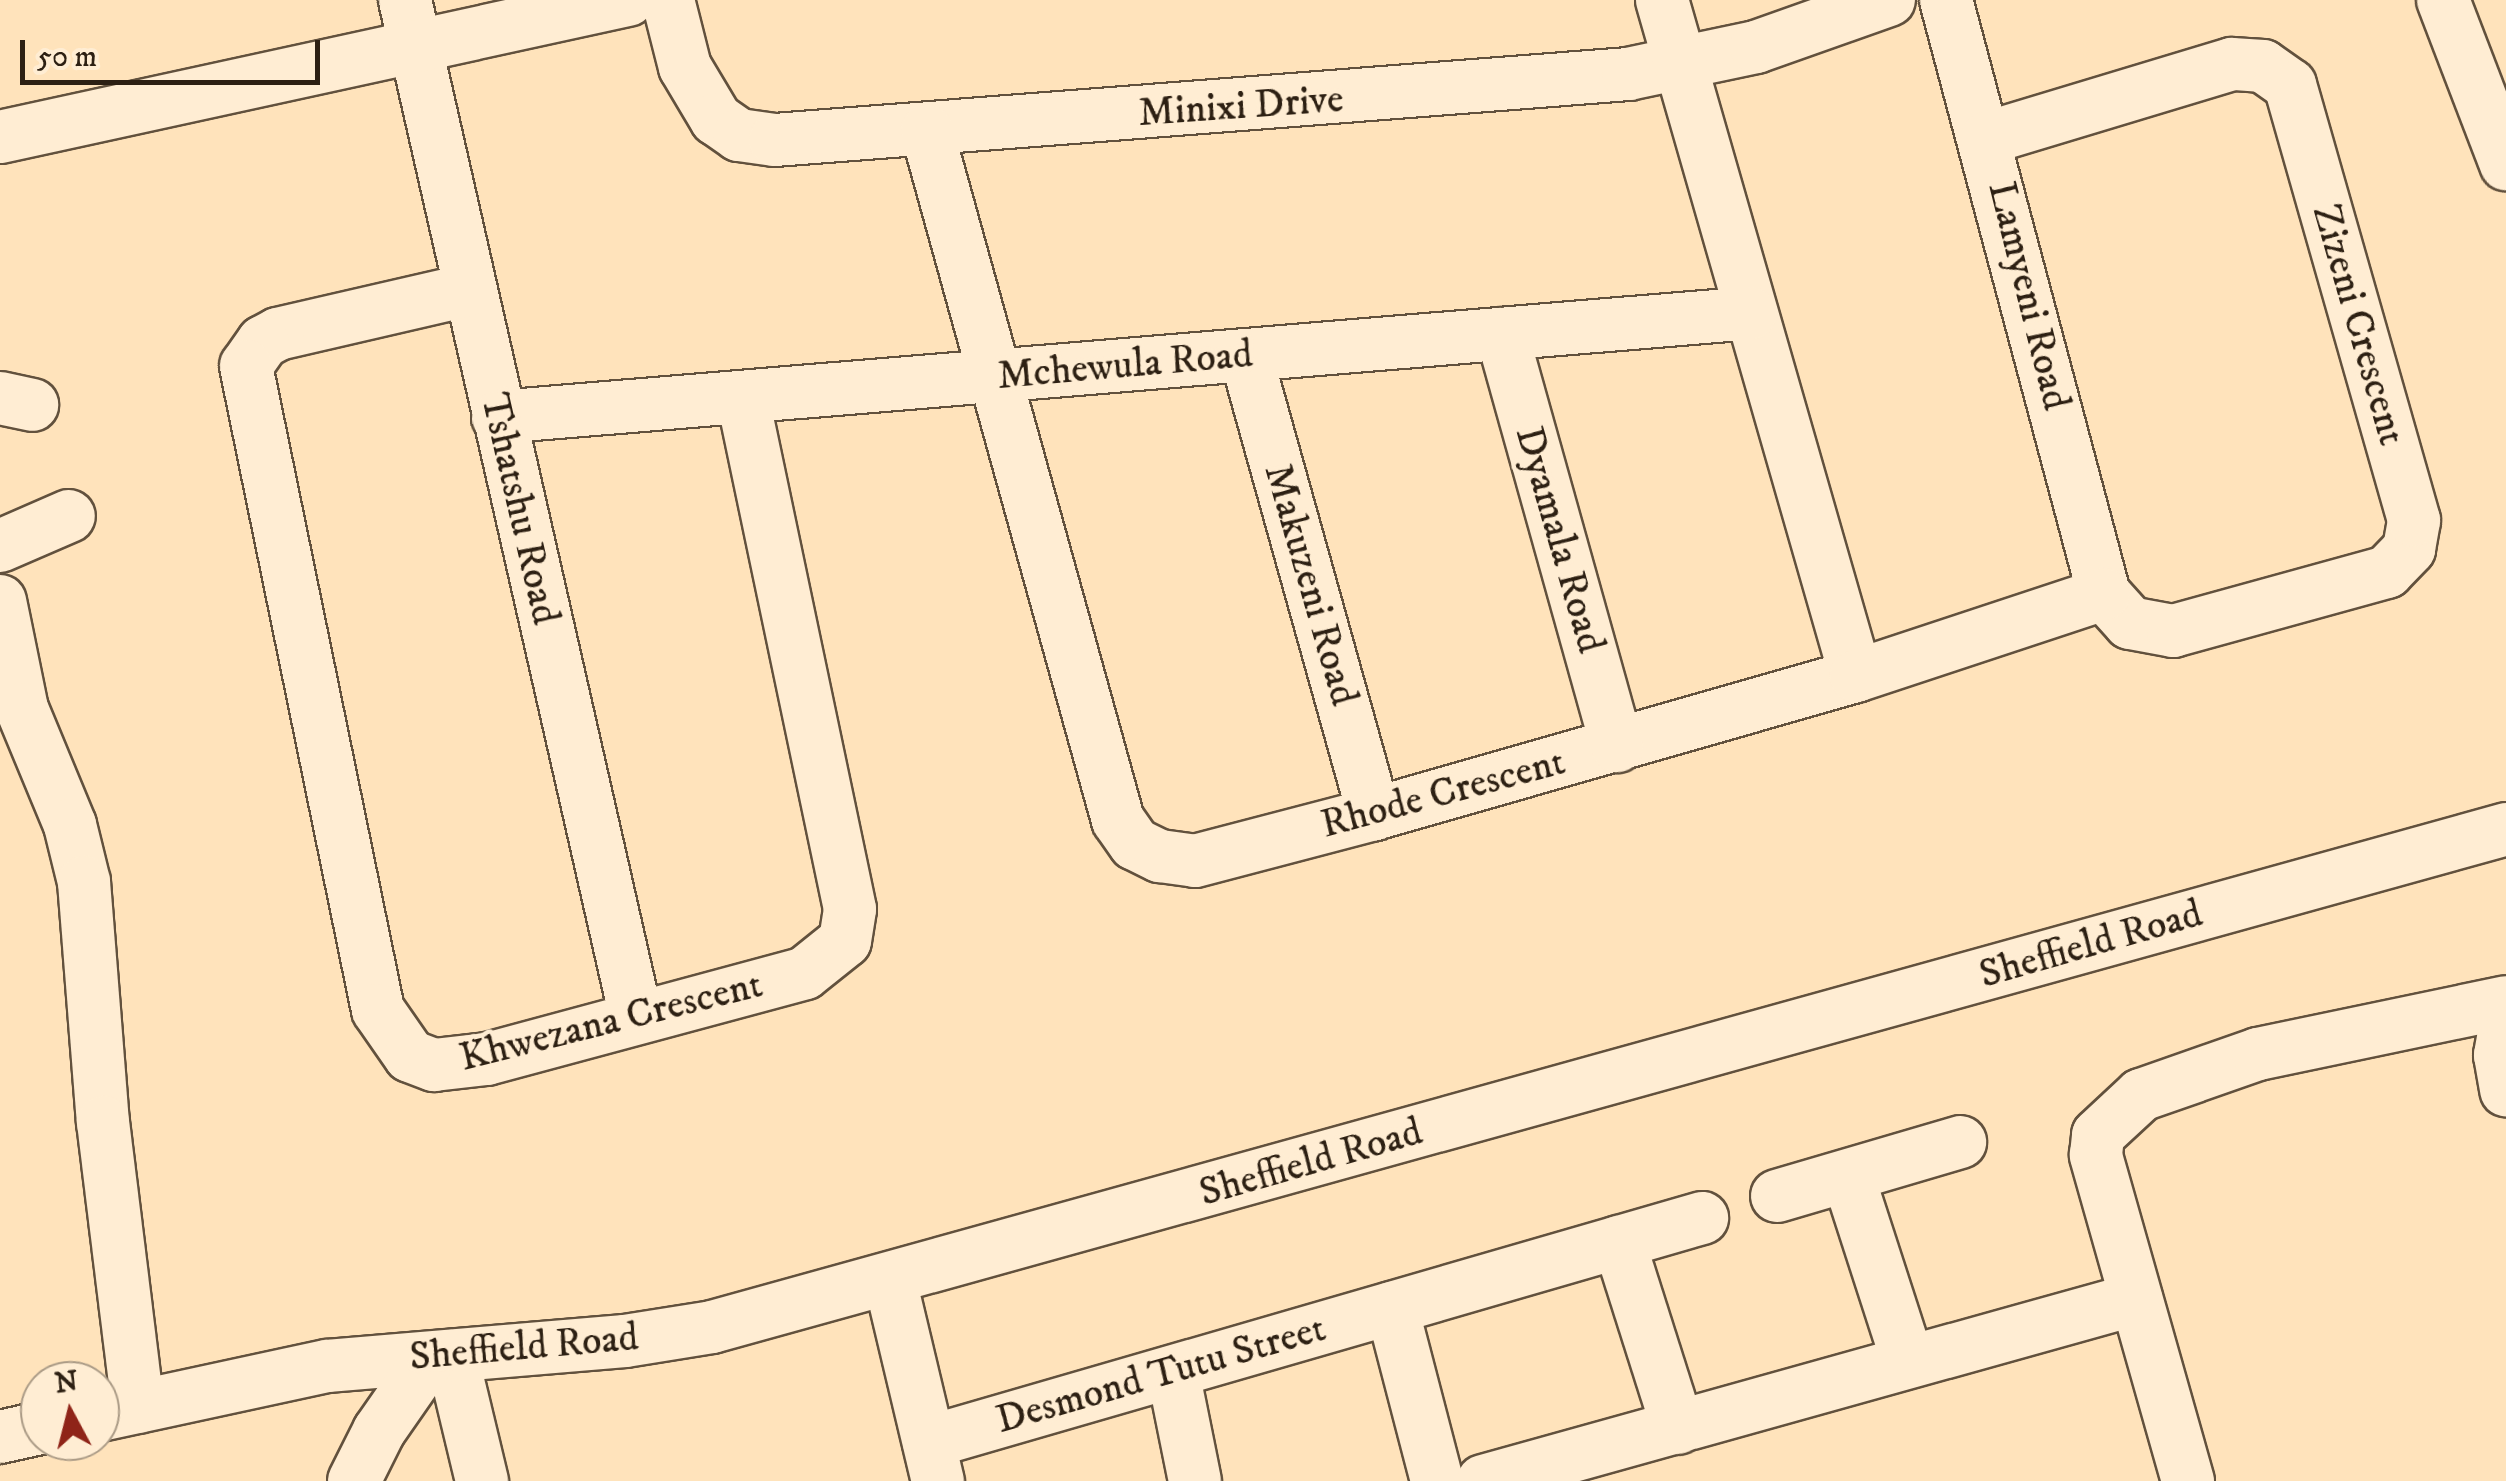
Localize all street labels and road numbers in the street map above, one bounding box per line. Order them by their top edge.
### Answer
street label: Minixi Drive [1137,76,1345,138]
street label: Lamyeni Road [1976,177,2080,415]
street label: Zizeni Crescent [2301,199,2415,451]
street label: Mchewula Road [995,331,1255,401]
street label: Tshatshu Road [469,389,569,629]
street label: Dyamala Road [1504,421,1614,659]
street label: Makuzeni Road [1253,459,1367,711]
street label: Rhode Crescent [1316,738,1570,850]
street label: Sheffield Road [1974,890,2208,1000]
street label: Khwezana Crescent [455,961,767,1083]
street label: Sheffield Road [1194,1108,1428,1218]
street label: Desmond Tutu Street [991,1305,1331,1445]
street label: Sheffield Road [408,1314,640,1382]

